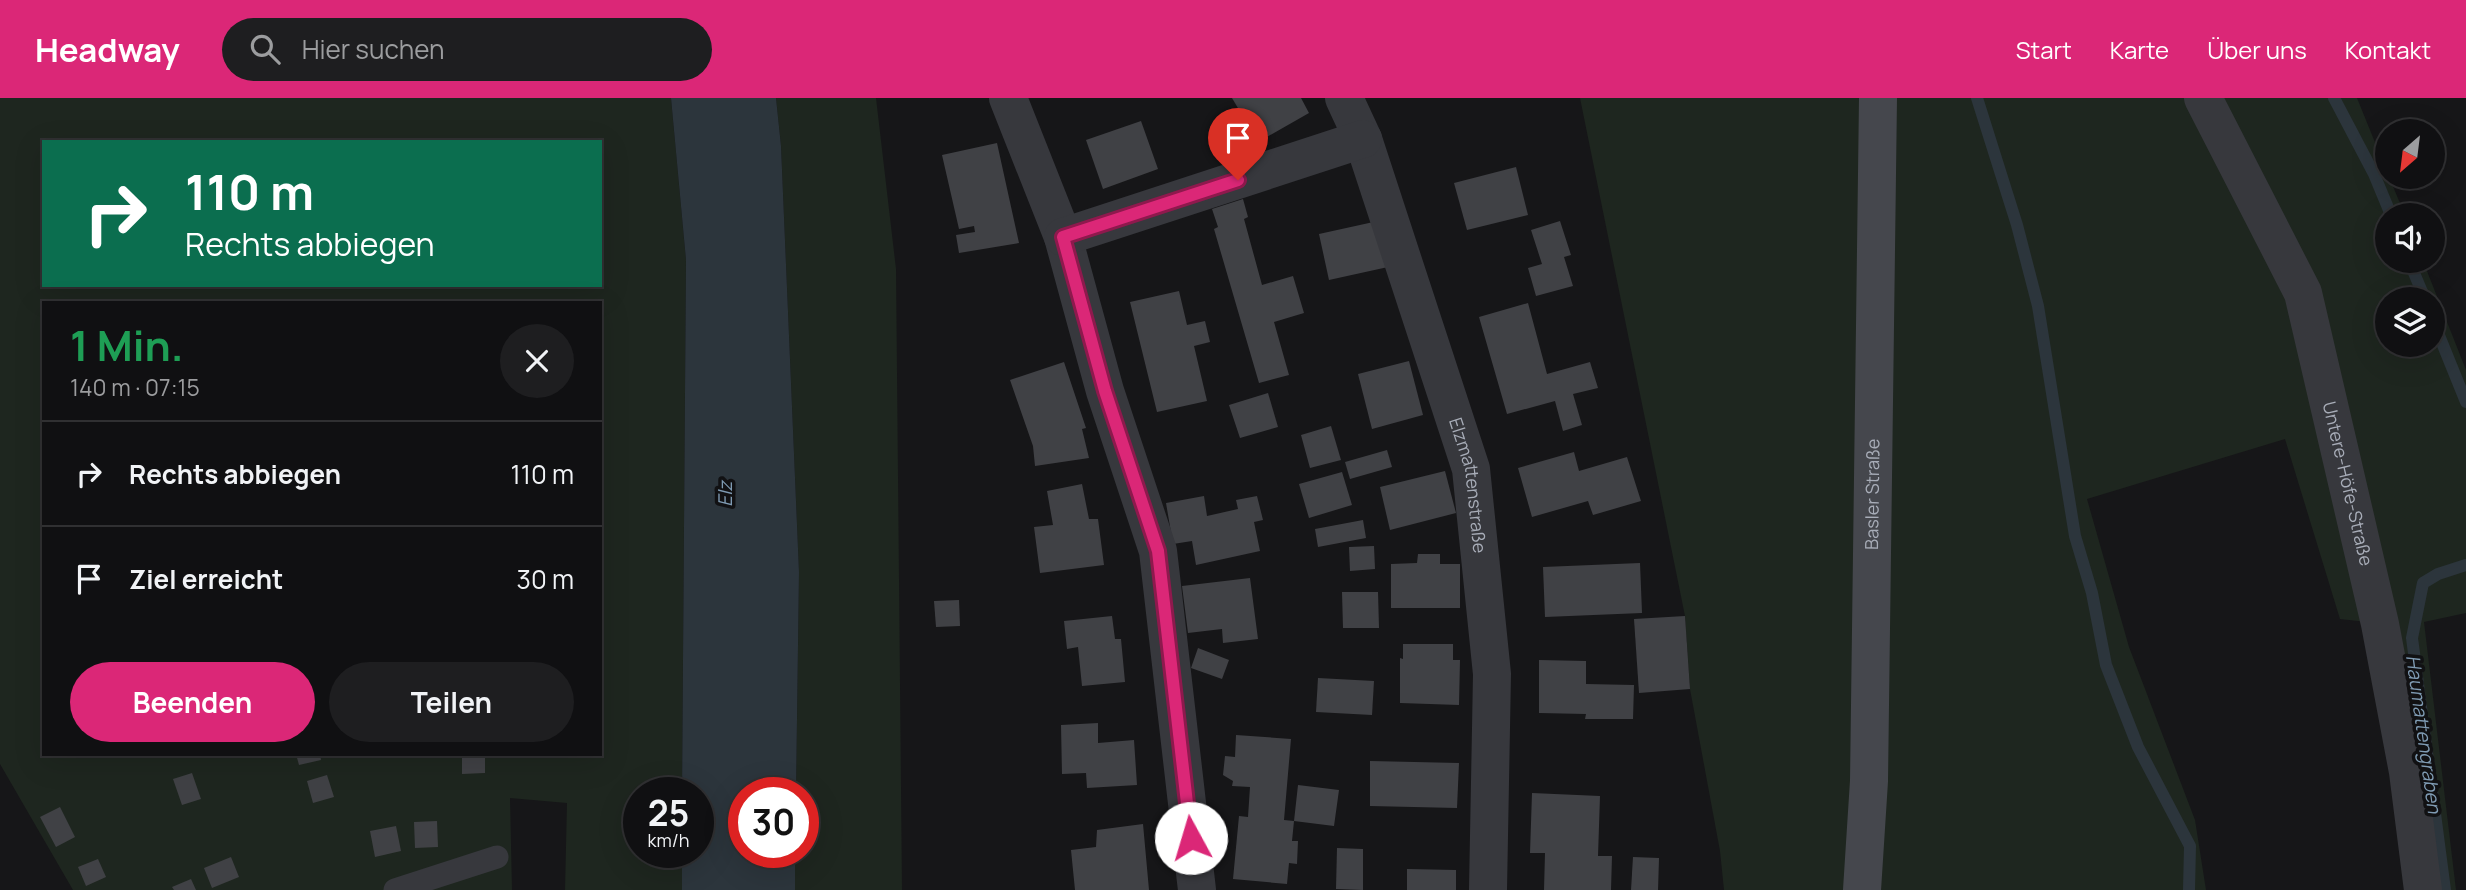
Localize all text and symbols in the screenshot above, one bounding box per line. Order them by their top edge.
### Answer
search box [222,18,712,81]
text: Headway [35,27,180,72]
icon: search [246,30,284,68]
text: Hier suchen [302,31,445,67]
text: Start [2016,33,2072,66]
text: Karte [2110,33,2169,66]
text: Über uns [2207,33,2307,66]
text: Kontakt [2345,33,2431,66]
pin [1208,108,1268,180]
icon: arrive [1219,119,1257,157]
north arrow [2375,119,2445,189]
map controls [2375,119,2445,357]
text: 110 m [185,158,314,225]
icon: right [70,168,161,259]
button: sound [2375,203,2445,273]
text: Rechts abbiegen [185,222,435,266]
button: layers [2375,287,2445,357]
text: 1 Min. [70,316,184,374]
button: close [500,324,574,398]
text: 140 m · 07:15 [70,371,200,403]
street label: Untere-Höfe-Straße [2318,399,2379,568]
street label: Elzmattenstraße [1444,414,1493,554]
street label: Basler Straße [1859,439,1885,550]
icon: right [70,455,108,493]
text: Rechts abbiegen [129,456,341,492]
text: 110 m [511,456,574,492]
water label: Elz [712,479,738,507]
icon: arrive [70,560,108,598]
text: Ziel erreicht [129,561,283,597]
text: 30 m [517,561,574,597]
water label: Haumattengraben [2400,653,2448,815]
button: Beenden [70,662,315,742]
button: Teilen [329,662,574,742]
speed limit sign: 30 [728,777,819,868]
text: 25 [648,789,689,837]
position arrow [1154,801,1228,875]
text: km/h [648,828,689,852]

